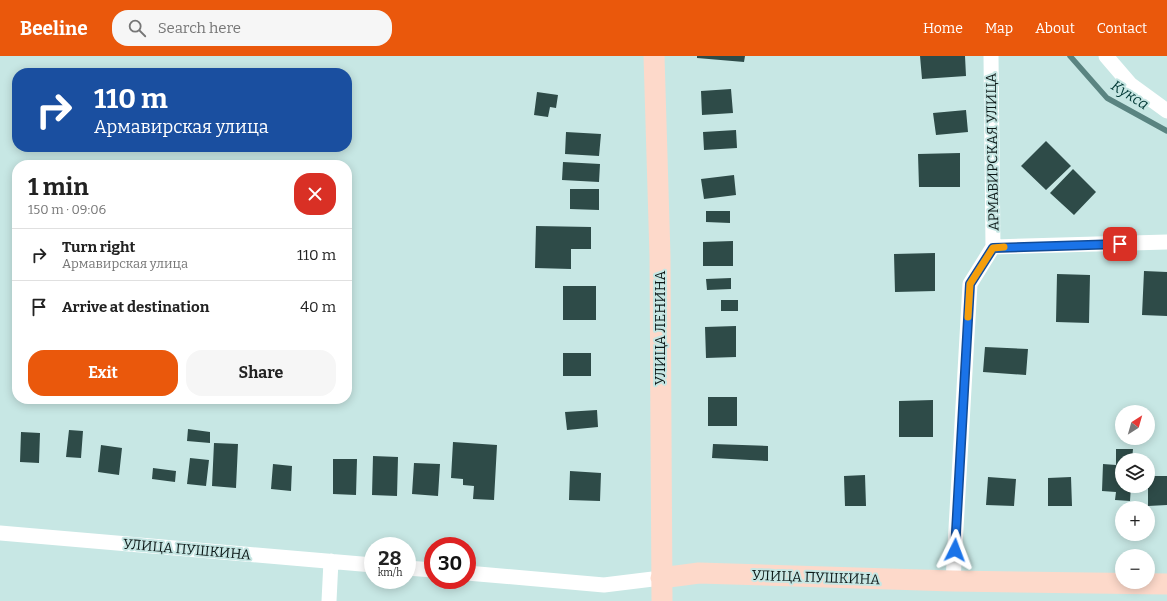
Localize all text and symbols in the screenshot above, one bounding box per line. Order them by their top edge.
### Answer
search box [112,10,392,46]
text: Beeline [20,17,88,40]
icon: search [126,17,148,39]
text: Search here [158,19,241,37]
text: Home [923,20,963,37]
text: Map [985,20,1013,37]
text: About [1035,20,1075,37]
text: Contact [1097,20,1147,37]
street label: АРМАВИРСКАЯ УЛИЦА [983,73,1002,231]
water label: Кукса [1108,76,1152,114]
text: 110 m [94,82,168,115]
icon: right [28,84,80,136]
text: Армавирская улица [94,116,269,138]
text: 1 min [28,173,89,201]
button: close [294,173,336,215]
text: 150 m · 09:06 [28,202,106,217]
pin [1103,227,1137,261]
icon: arrive [1109,233,1131,255]
text: Turn right [62,238,135,256]
icon: right [28,244,50,266]
text: 110 m [297,246,336,264]
text: Армавирская улица [62,256,188,271]
street label: УЛИЦА ЛЕНИНА [652,271,669,385]
icon: arrive [28,296,50,318]
text: Arrive at destination [62,298,209,316]
text: 40 m [300,298,336,316]
button: Exit [28,350,178,396]
button: Share [186,350,336,396]
north arrow [1115,405,1155,445]
map controls [1115,405,1155,589]
button: layers [1115,453,1155,493]
button: + [1115,501,1155,541]
position arrow [934,529,976,571]
street label: УЛИЦА ПУШКИНА [122,535,252,564]
speed limit sign: 30 [424,537,476,589]
text: 28 [378,546,402,570]
button: − [1115,549,1155,589]
text: km/h [378,567,402,579]
street label: УЛИЦА ПУШКИНА [752,567,880,588]

